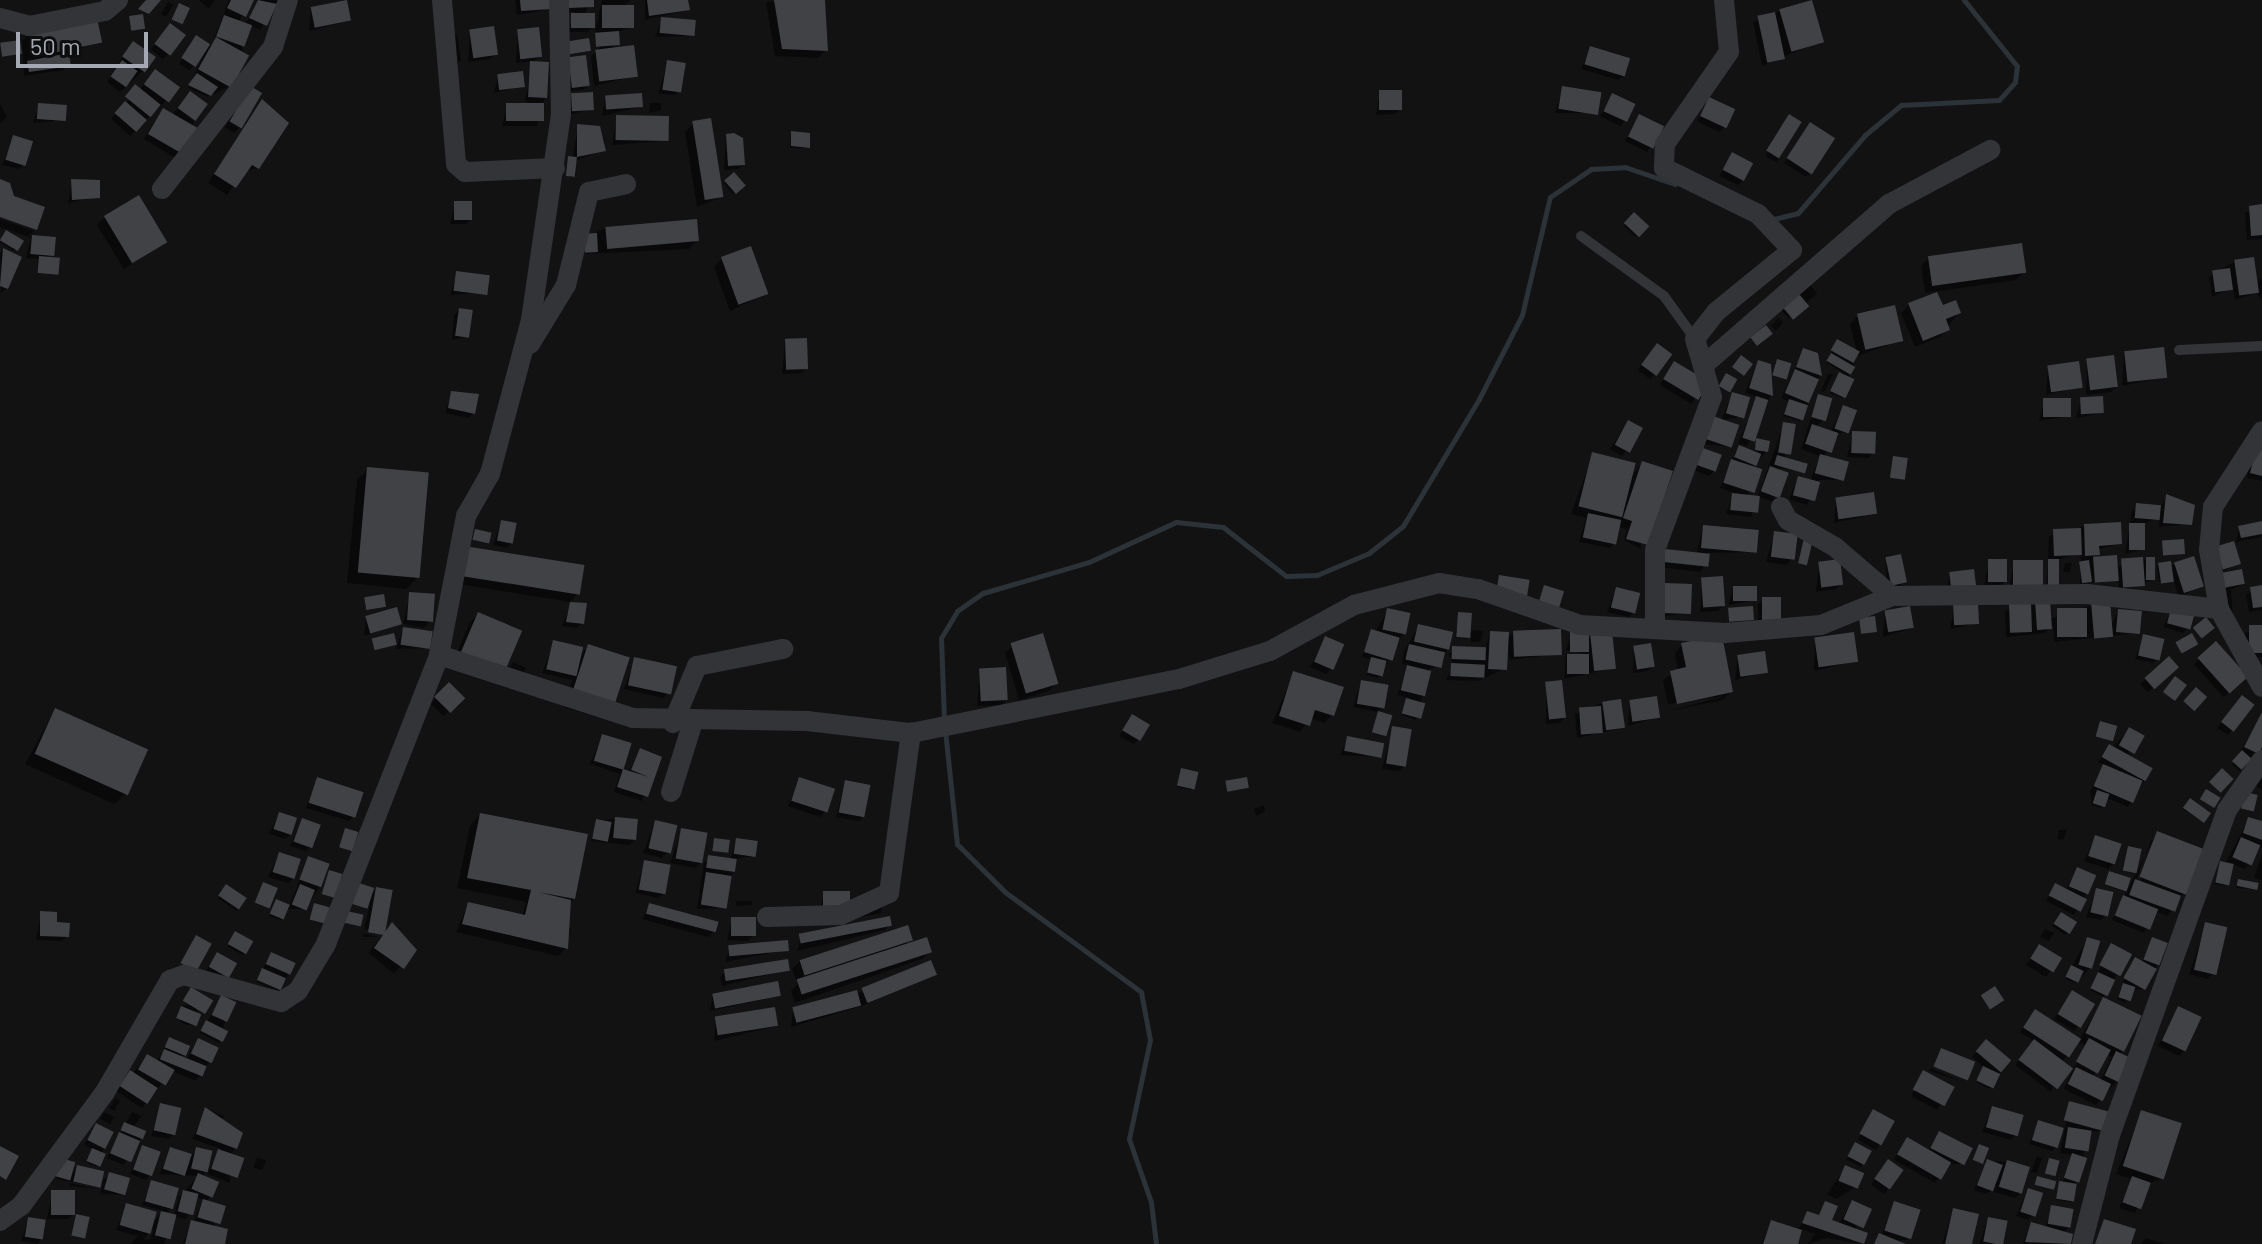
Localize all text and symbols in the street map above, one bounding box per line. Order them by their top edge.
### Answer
scale bar [20,16,152,66]
text: 50 m [30,31,81,60]

